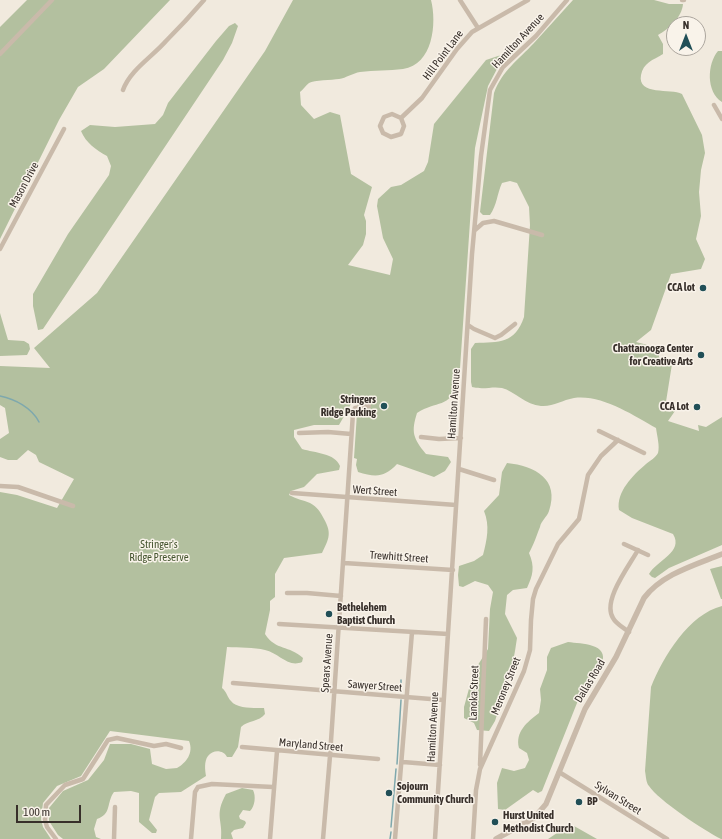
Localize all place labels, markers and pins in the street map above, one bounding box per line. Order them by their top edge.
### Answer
place label: CCA lot [667,281,695,295]
marker: CCA lot [698,283,708,293]
place label: Chattanooga Center for Creative Arts [613,342,693,368]
marker: Chattanooga Center for Creative Arts [696,350,706,360]
place label: Stringers Ridge Parking [321,393,376,419]
place label: CCA Lot [660,400,689,414]
marker: Stringers Ridge Parking [379,401,389,411]
marker: CCA Lot [692,402,702,412]
place label: Bethelehem Baptist Church [337,601,395,627]
marker: Bethelehem Baptist Church [324,609,334,619]
place label: Sojourn Community Church [397,780,474,806]
marker: Sojourn Community Church [384,788,394,798]
place label: BP [587,795,598,809]
marker: BP [574,797,584,807]
place label: Hurst United Methodist Church [503,809,574,835]
marker: Hurst United Methodist Church [490,817,500,827]

